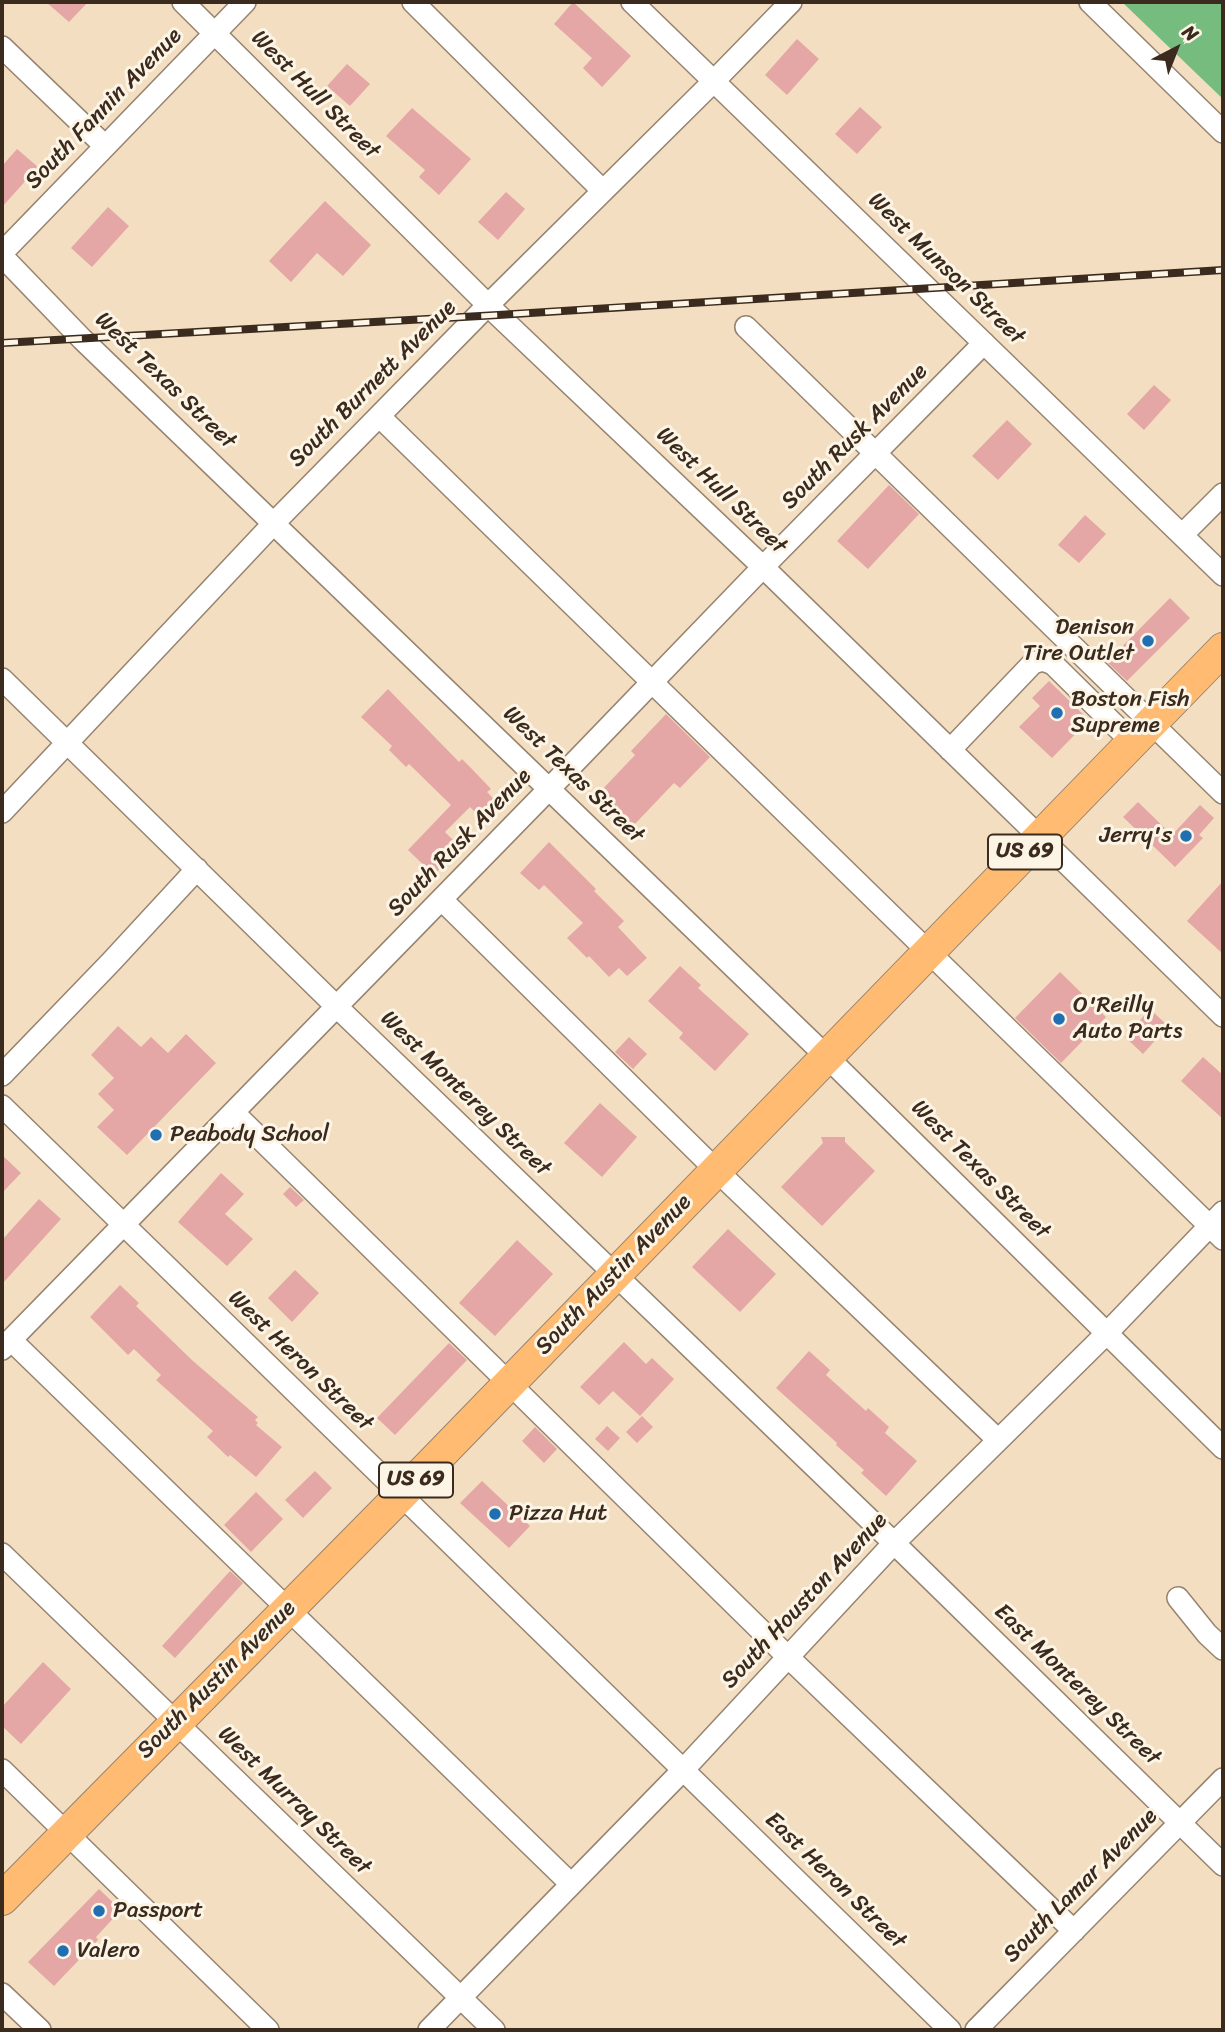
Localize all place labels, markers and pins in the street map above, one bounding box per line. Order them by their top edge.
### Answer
place label: Denison Tire Outlet [1023,614,1134,668]
marker: Denison Tire Outlet [1140,633,1156,649]
place label: Boston Fish Supreme [1071,686,1189,740]
marker: Boston Fish Supreme [1049,705,1065,721]
place label: Jerry's [1100,822,1172,850]
marker: Jerry's [1178,828,1194,844]
place label: O'Reilly Auto Parts [1073,992,1183,1046]
marker: O'Reilly Auto Parts [1051,1011,1067,1027]
place label: Peabody School [170,1121,329,1149]
marker: Peabody School [148,1127,164,1143]
place label: Pizza Hut [509,1500,607,1528]
marker: Pizza Hut [487,1506,503,1522]
place label: Passport [113,1897,203,1925]
marker: Passport [91,1903,107,1919]
place label: Valero [77,1937,140,1965]
marker: Valero [55,1943,71,1959]

